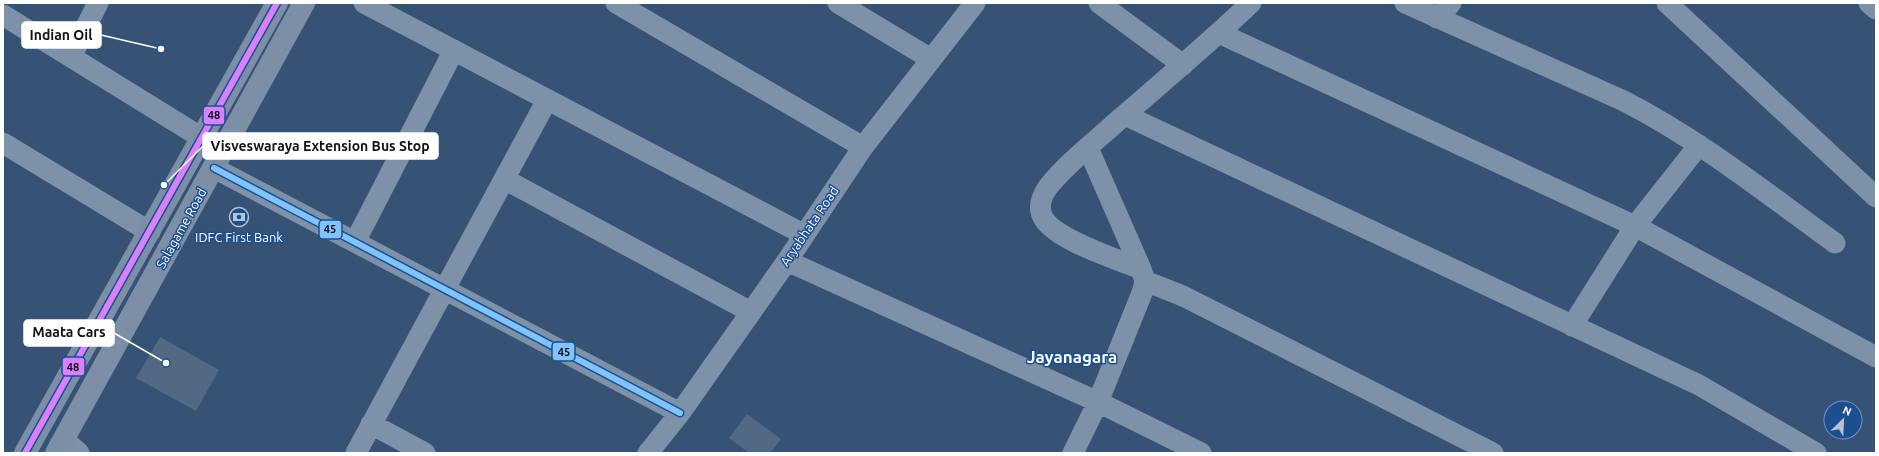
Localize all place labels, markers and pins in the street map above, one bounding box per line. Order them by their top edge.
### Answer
callout: Indian Oil [22,22,101,48]
callout: Visveswaraya Extension Bus Stop [203,133,438,159]
bank icon: IDFC First Bank [228,206,250,228]
place label: IDFC First Bank [195,230,283,244]
callout: Maata Cars [24,320,114,346]

